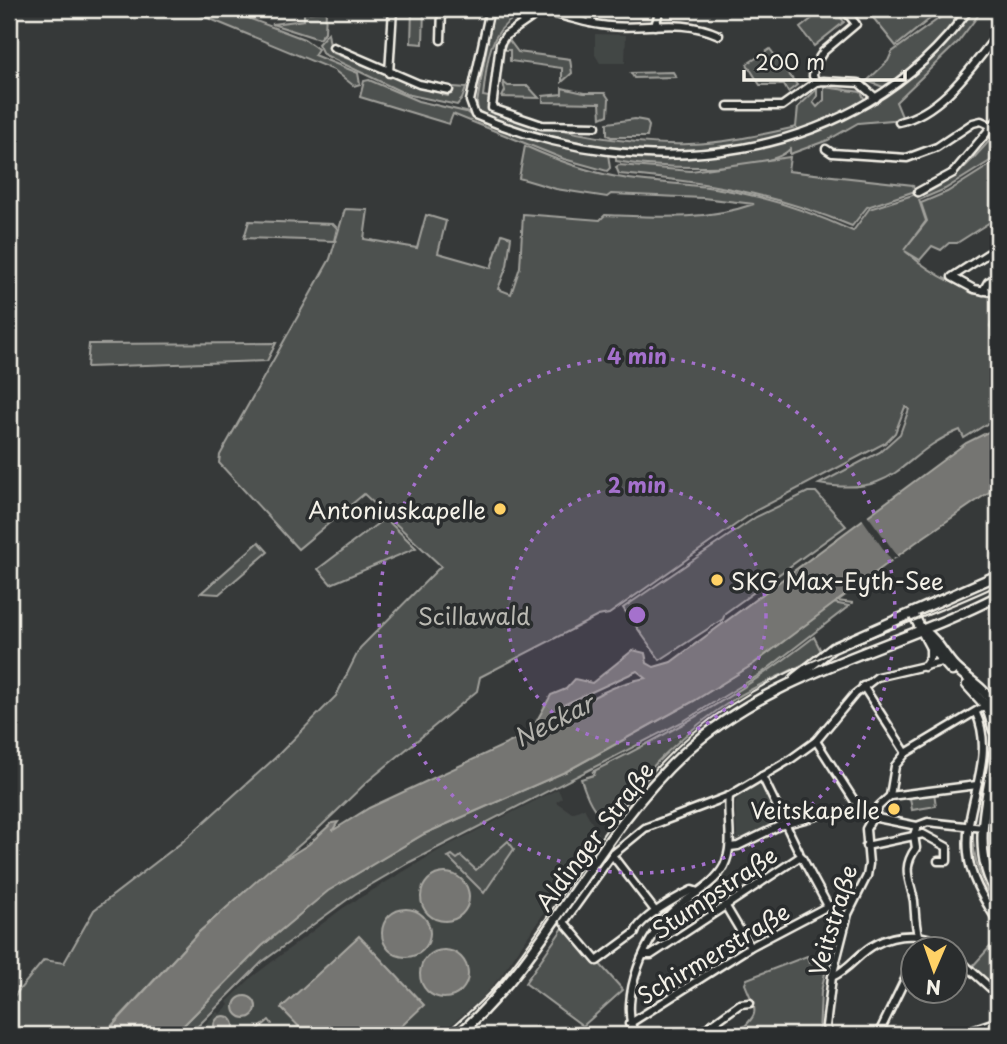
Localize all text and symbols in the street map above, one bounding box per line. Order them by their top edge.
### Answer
scale bar [744,38,906,82]
text: 200 m [755,45,825,77]
text: 4 min [607,339,667,371]
text: 2 min [608,468,666,500]
place label: Antoniuskapelle [308,492,486,527]
marker: Antoniuskapelle [492,501,508,517]
place label: SKG Max-Eyth-See [731,563,944,598]
marker: SKG Max-Eyth-See [709,572,725,588]
park label: Scillawald [418,598,530,633]
centre of rings [625,603,649,627]
water label: Neckar [507,683,602,755]
street label: Aldinger Straße [526,754,662,918]
place label: Veitskapelle [750,792,880,827]
marker: Veitskapelle [886,801,902,817]
street label: Stumpstraße [644,837,784,947]
street label: Veitstraße [799,860,865,980]
street label: Schirmerstraße [630,894,796,1012]
north arrow [898,936,968,1006]
text: N [925,974,941,1002]

